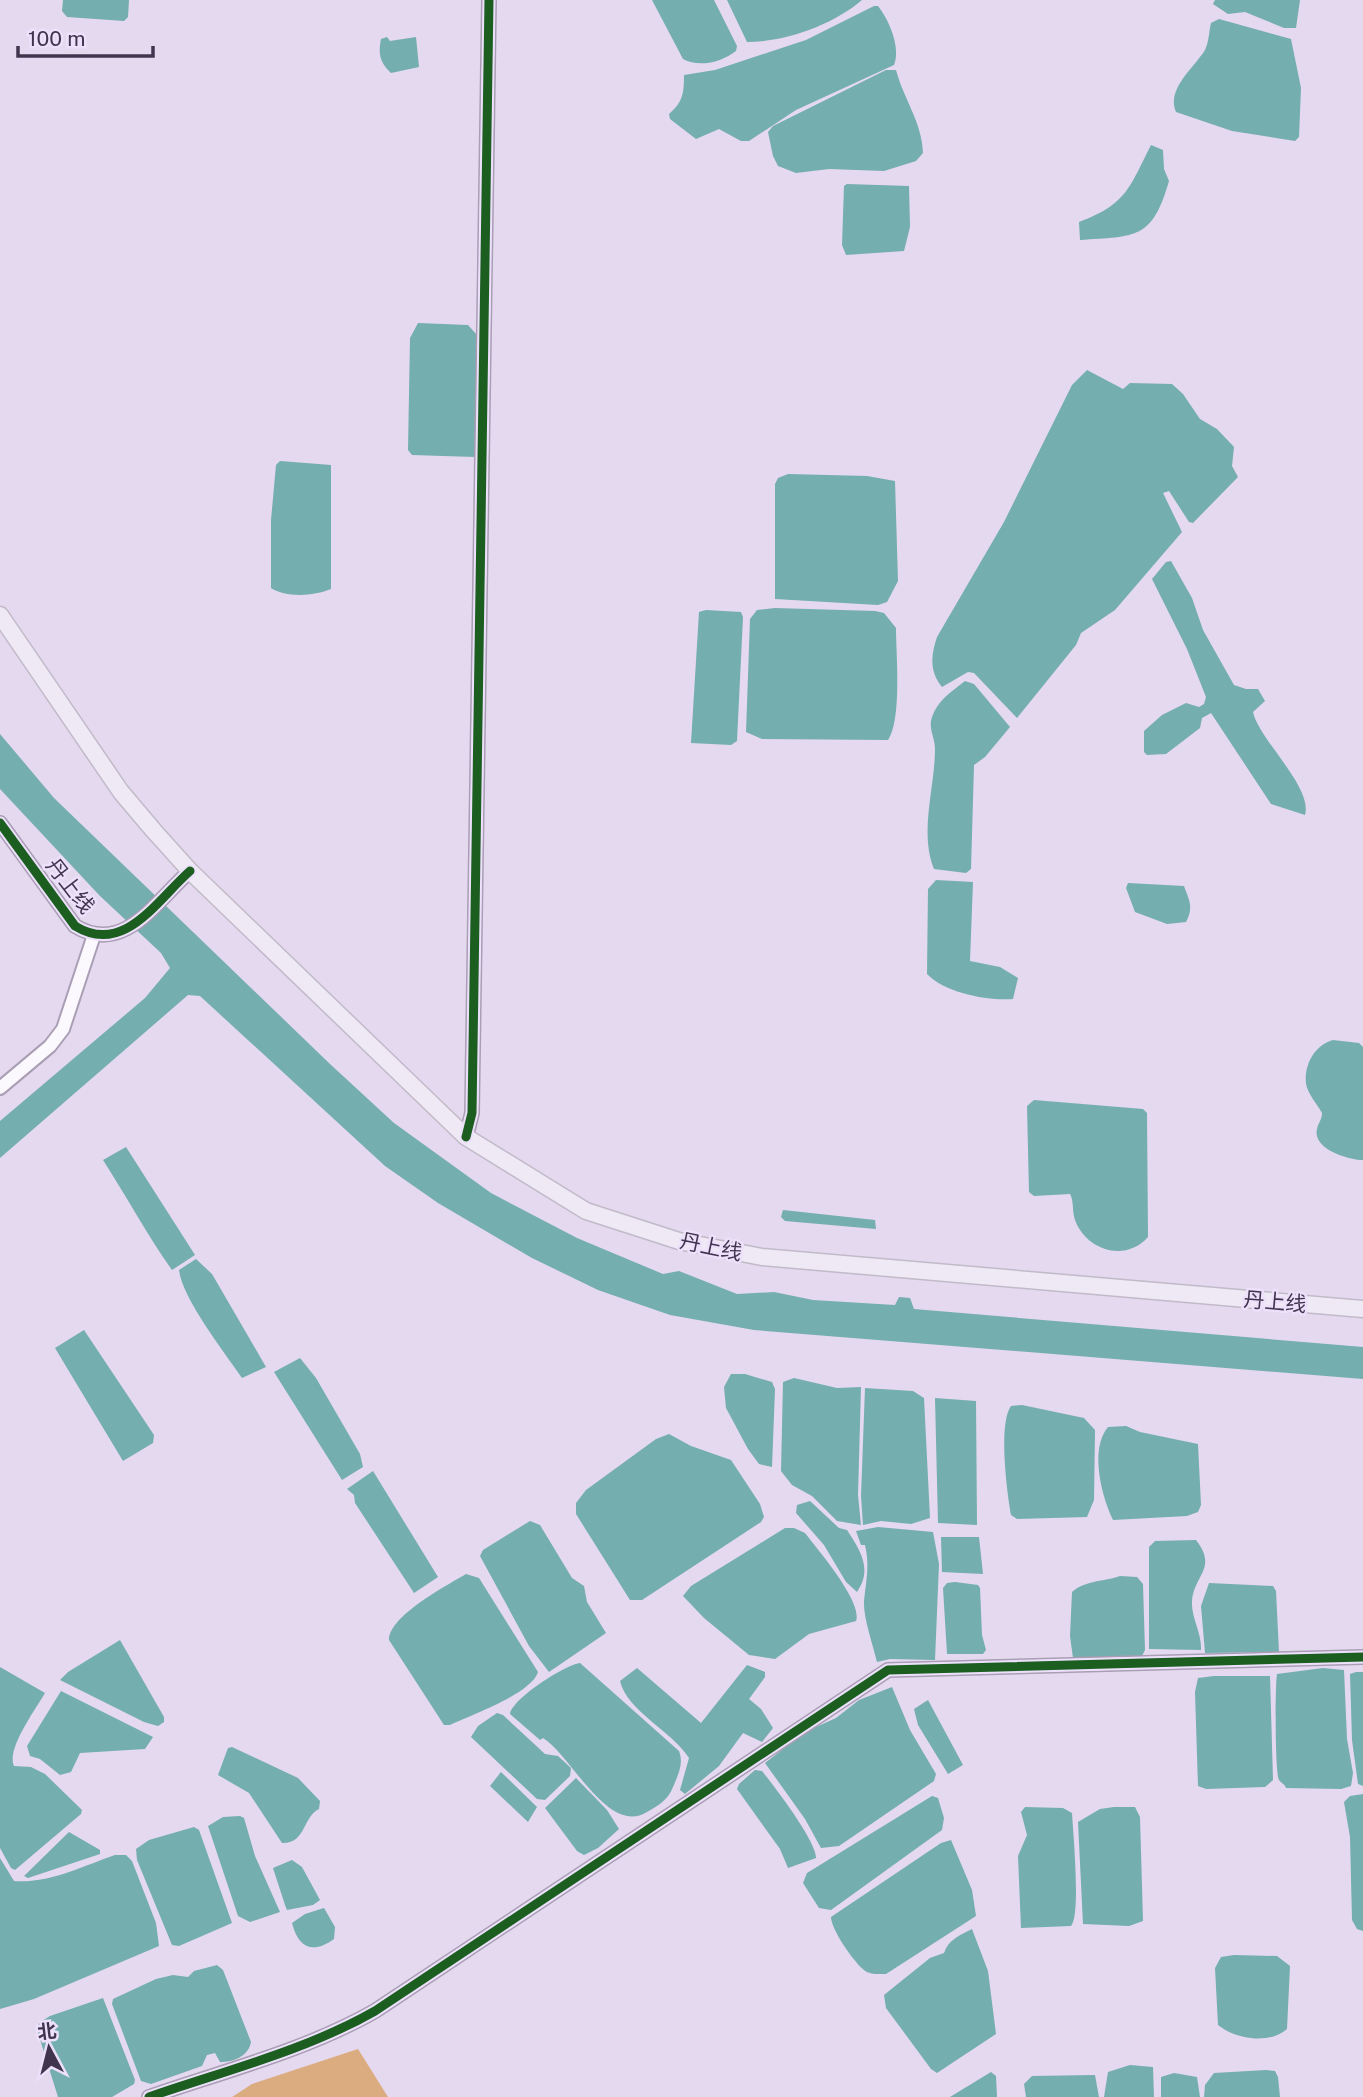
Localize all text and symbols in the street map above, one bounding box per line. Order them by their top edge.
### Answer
scale bar [18,14,152,58]
text: 100 m [28,26,85,51]
street label: 丹上线 [41,853,100,918]
street label: 丹上线 [678,1228,745,1265]
street label: 丹上线 [1243,1286,1308,1317]
north arrow [14,2013,84,2083]
text: 北 [36,2019,58,2043]

